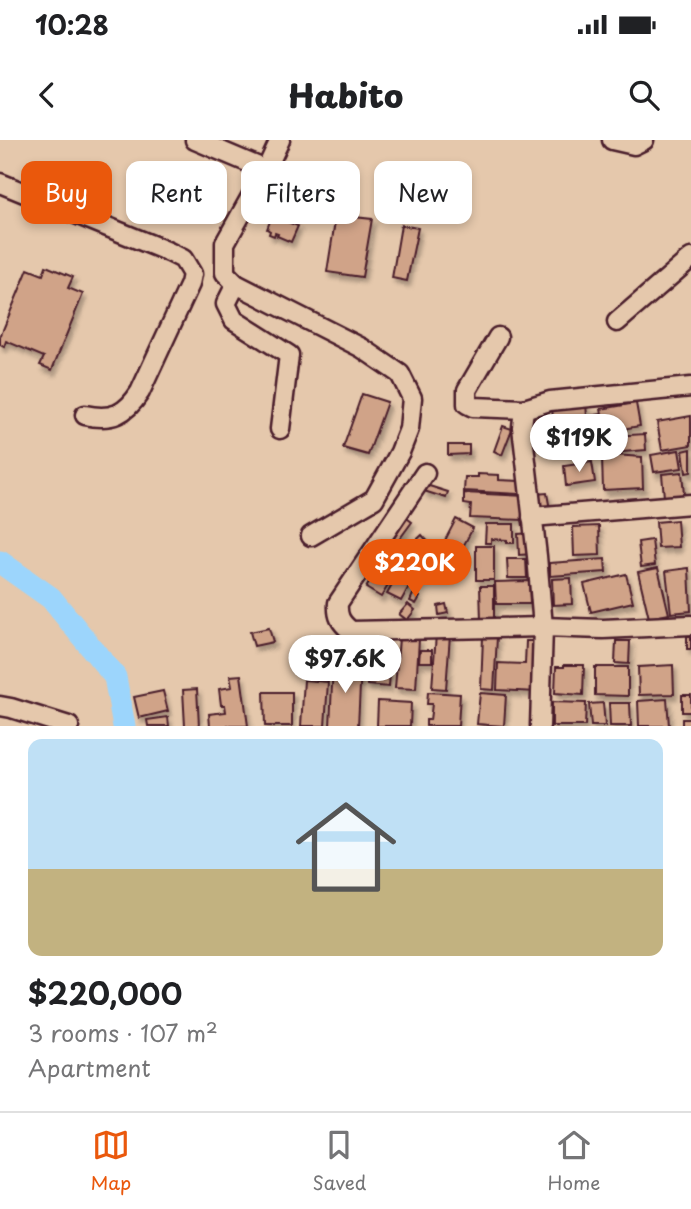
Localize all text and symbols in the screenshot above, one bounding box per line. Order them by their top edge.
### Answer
text: 10:28 [35,5,109,44]
text: Habito [288,71,403,119]
icon: back [28,76,66,114]
icon: search [625,76,663,114]
chip: Buy [21,161,112,224]
chip: Rent [126,161,227,224]
chip: Filters [241,161,360,224]
chip: New [374,161,472,224]
pin: $119K [530,414,628,474]
text: $119K [546,419,612,454]
pin: $220K [366,540,464,599]
text: $220K [375,544,455,579]
pin: $97.6K [288,636,402,695]
text: $97.6K [304,640,386,675]
icon: home [283,784,409,910]
text: $220,000 [28,970,182,1015]
text: 3 rooms · 107 m² [28,1015,218,1050]
text: Apartment [28,1050,151,1085]
tab: Map [91,1126,131,1196]
tab: Saved [312,1126,366,1196]
tab: Home [548,1126,600,1196]

